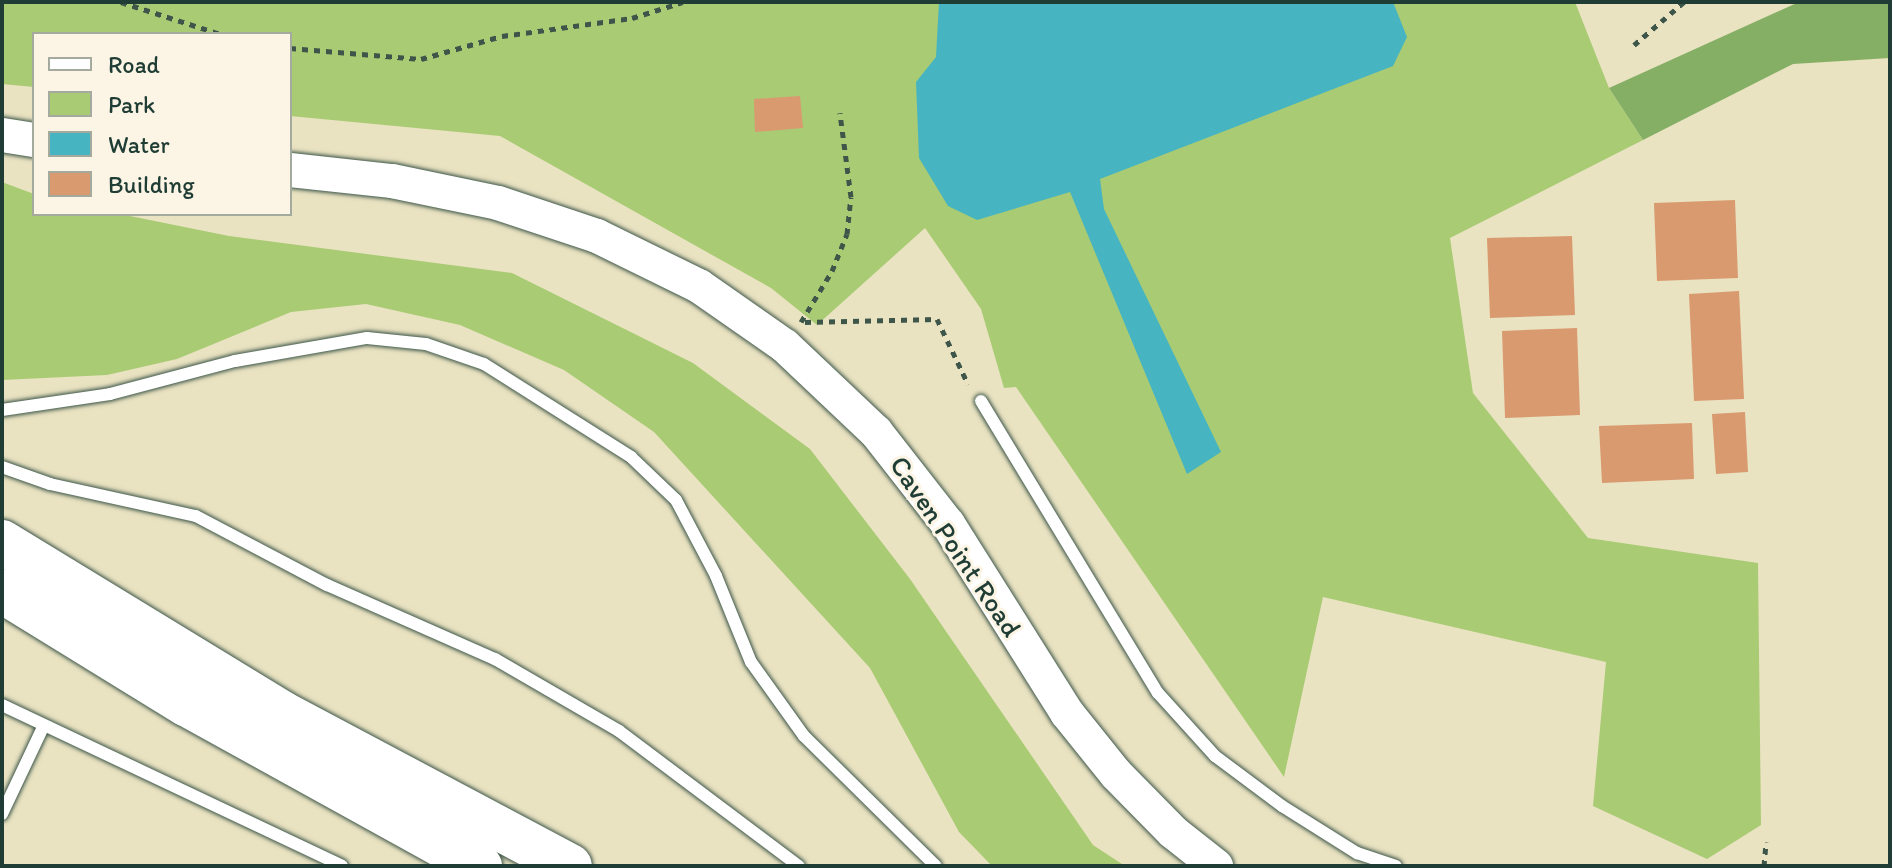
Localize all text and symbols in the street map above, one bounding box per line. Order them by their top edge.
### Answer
legend [32,32,292,216]
text: Road [108,50,160,79]
text: Park [108,90,155,119]
text: Water [108,130,170,159]
text: Building [108,170,195,199]
street label: Caven Point Road [883,450,1029,642]

